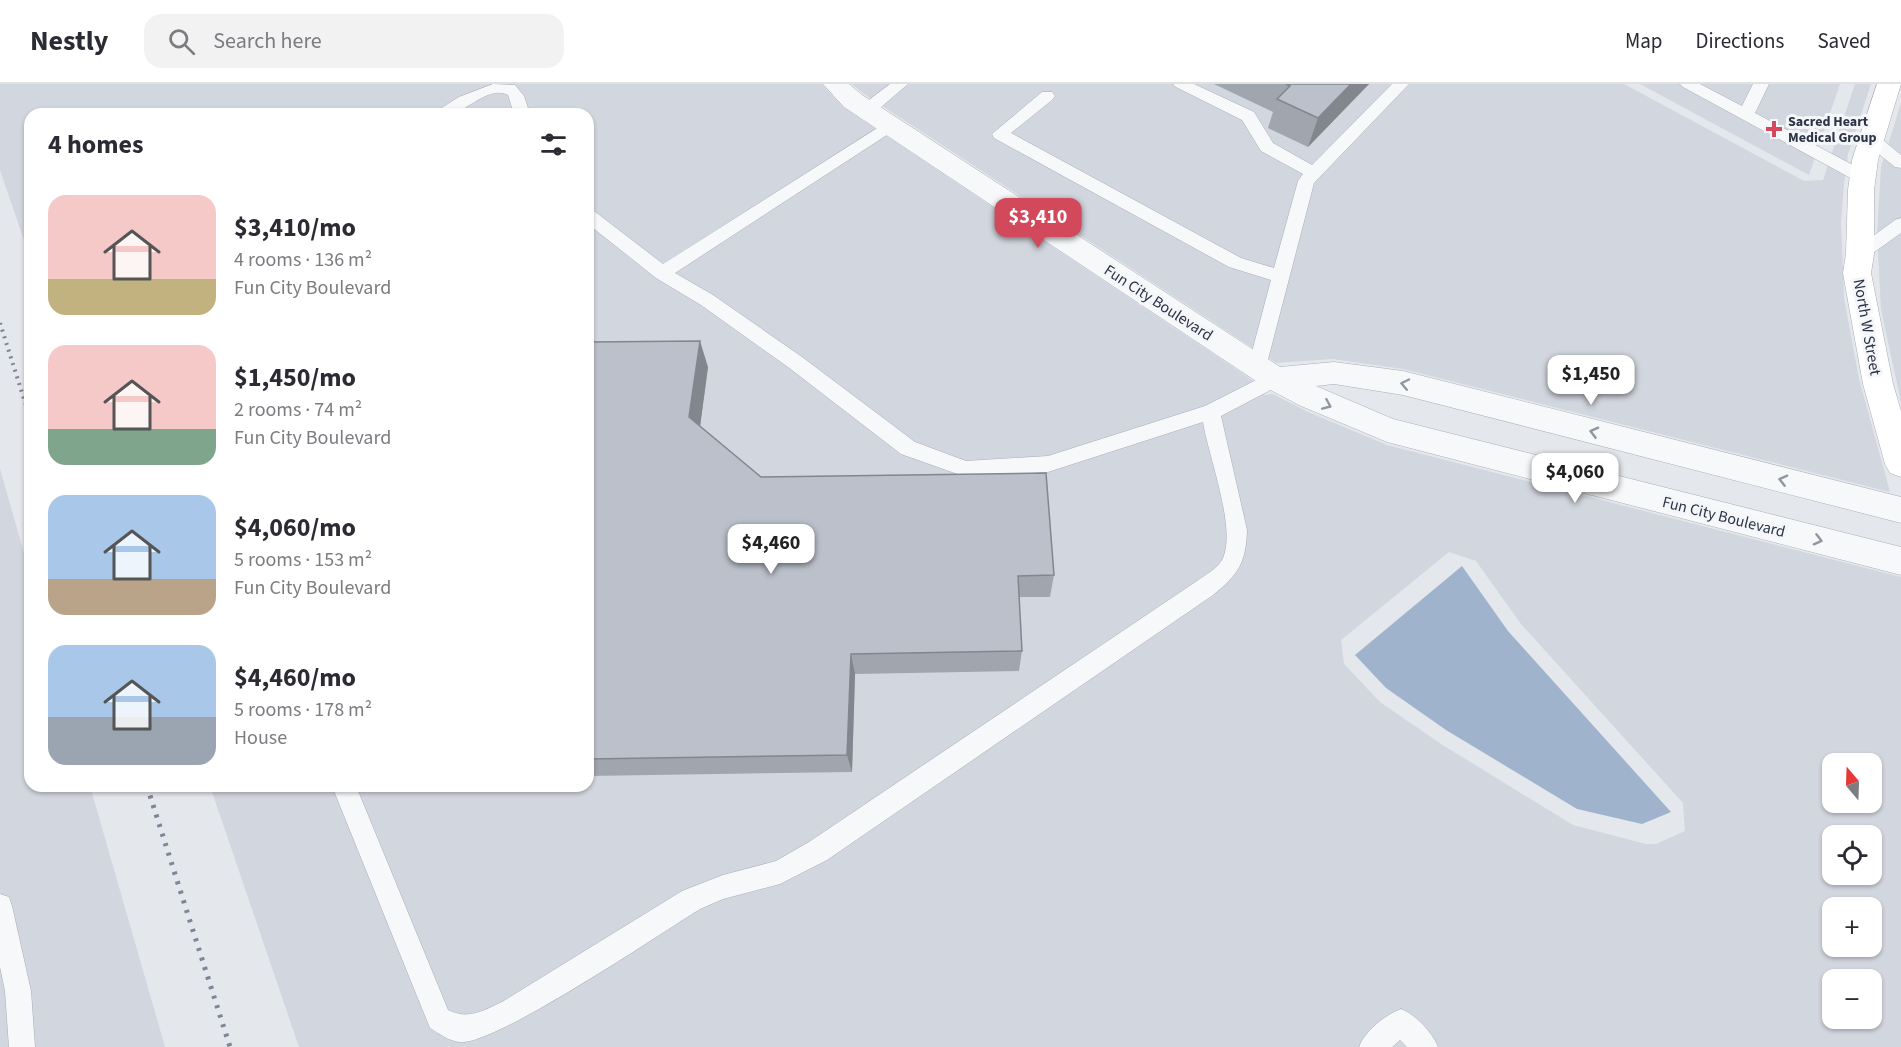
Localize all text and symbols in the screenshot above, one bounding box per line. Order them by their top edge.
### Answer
search box [144,14,564,68]
text: Nestly [30,21,108,61]
icon: search [165,25,198,58]
text: Search here [213,25,322,57]
text: Map [1625,26,1663,56]
text: Directions [1696,26,1784,56]
text: Saved [1817,26,1871,56]
place label: Sacred Heart Medical Group [1788,112,1877,148]
marker: Sacred Heart Medical Group [1765,120,1783,138]
text: 4 homes [48,126,143,163]
icon: filters [537,128,570,161]
pin: $3,410 [989,198,1087,249]
text: $3,410 [1009,203,1067,231]
text: $3,410/mo [234,209,356,246]
icon: home [96,219,168,291]
text: 4 rooms · 136 m² [234,246,372,274]
street label: Fun City Boulevard [1100,259,1217,346]
text: Fun City Boulevard [234,274,391,302]
street label: North W Street [1848,277,1886,378]
pin: $1,450 [1542,355,1640,406]
text: $1,450/mo [234,359,356,396]
text: $1,450 [1562,360,1620,388]
icon: home [96,369,168,441]
one-way arrow [1400,378,1410,391]
text: 2 rooms · 74 m² [234,396,362,424]
one-way arrow [1321,398,1332,410]
text: Fun City Boulevard [234,424,391,452]
one-way arrow [1589,426,1599,439]
pin: $4,060 [1526,453,1624,504]
text: $4,060 [1546,458,1604,486]
one-way arrow [1778,474,1788,487]
street label: Fun City Boulevard [1660,491,1787,543]
text: $4,060/mo [234,509,356,546]
icon: home [96,519,168,591]
pin: $4,460 [722,524,820,575]
text: $4,460 [742,529,800,557]
one-way arrow [1812,533,1823,545]
text: 5 rooms · 153 m² [234,546,372,574]
text: Fun City Boulevard [234,574,391,602]
text: $4,460/mo [234,659,356,696]
icon: home [96,669,168,741]
text: 5 rooms · 178 m² [234,696,372,724]
text: House [234,724,287,752]
north arrow [1822,753,1882,813]
map controls [1822,753,1882,1029]
button: locate [1822,825,1882,885]
button: + [1822,897,1882,957]
button: − [1822,969,1882,1029]

